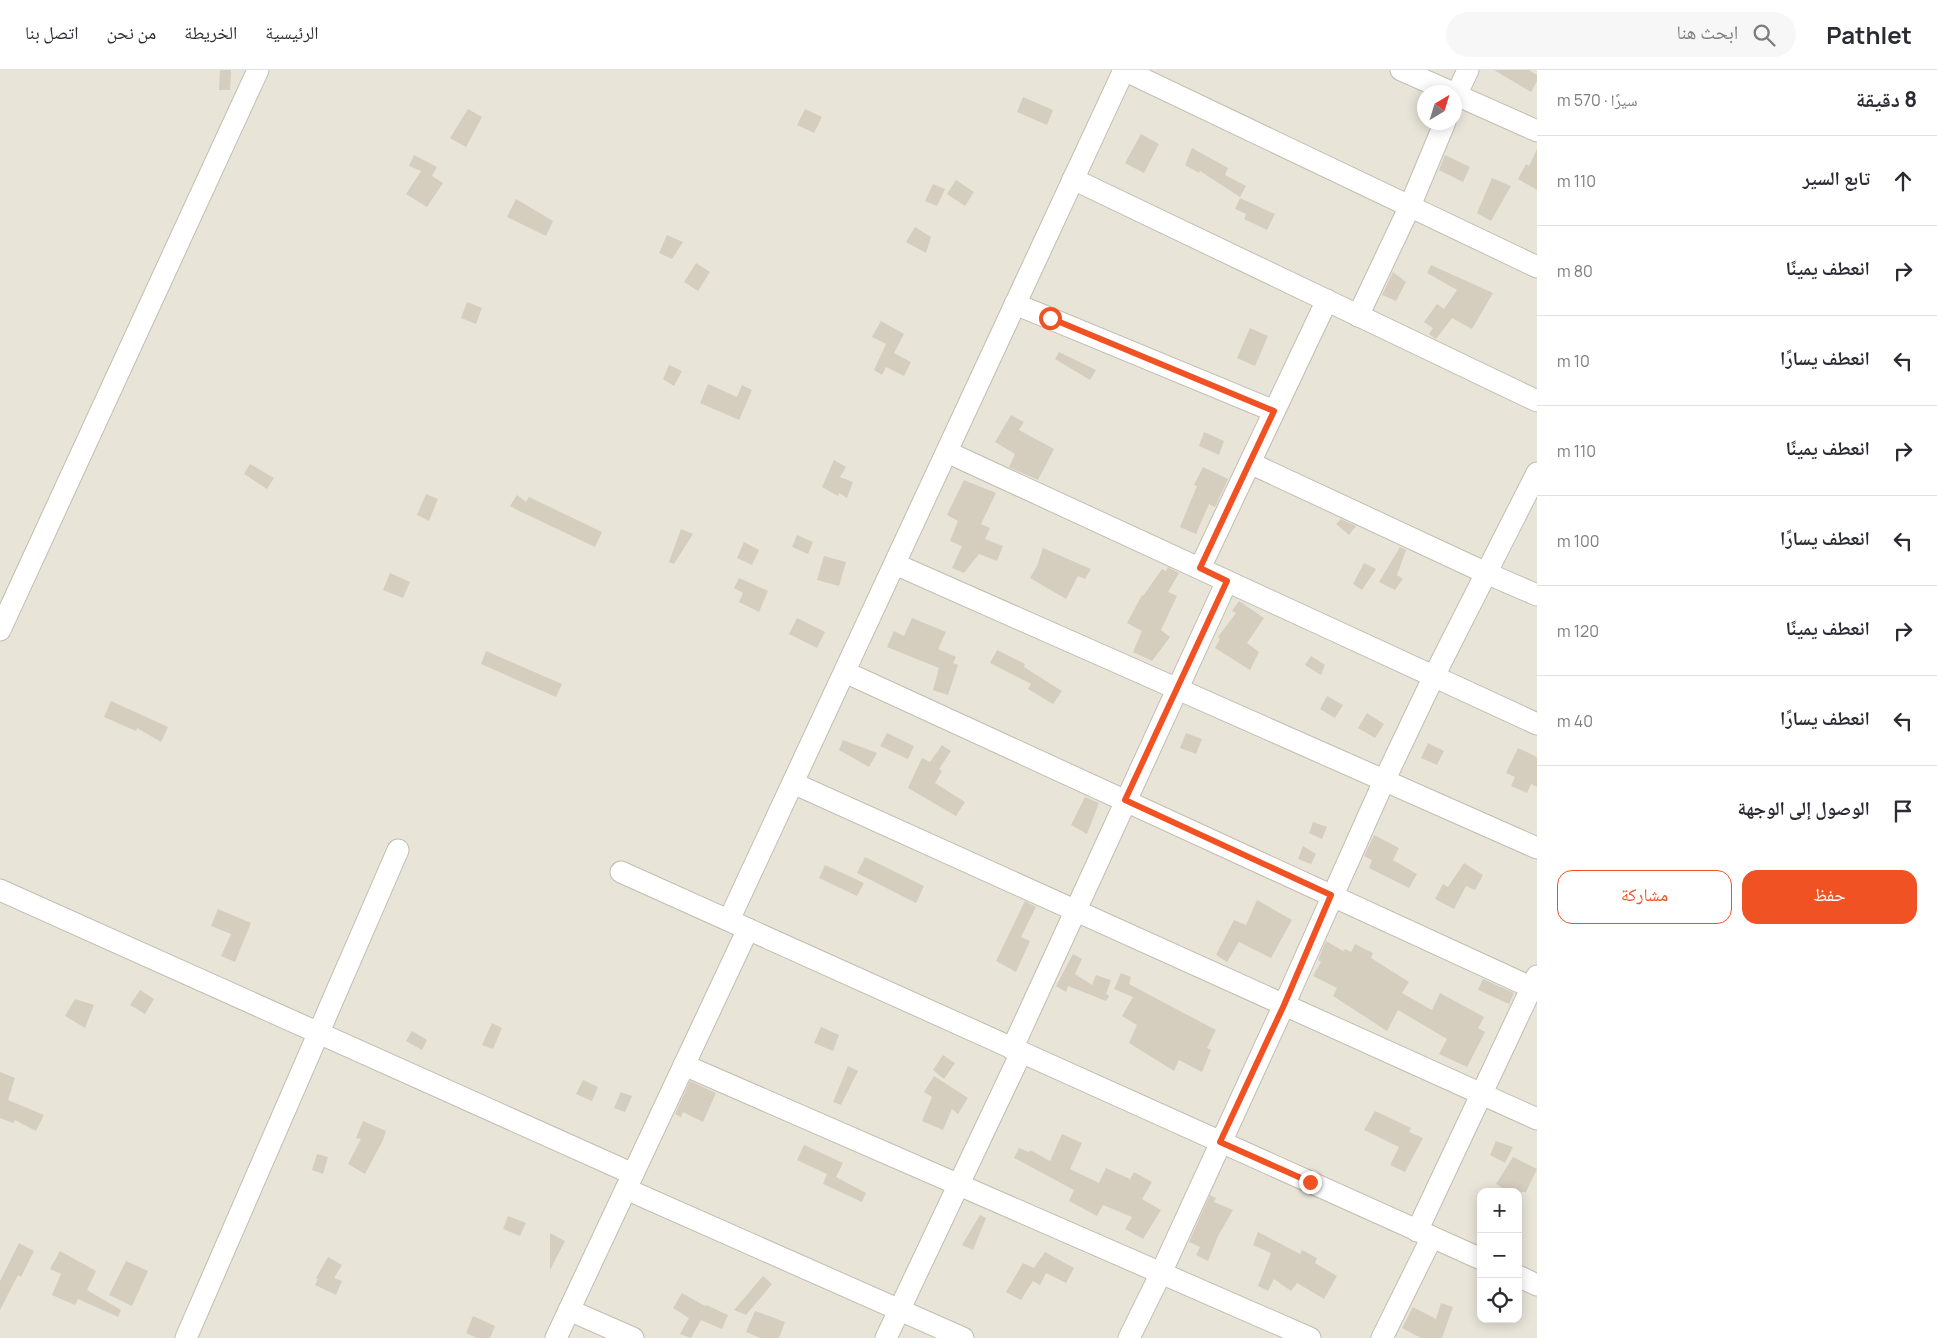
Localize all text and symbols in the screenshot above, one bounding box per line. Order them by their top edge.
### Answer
search box [1446,12,1796,57]
text: Pathlet [1826,18,1912,51]
text: ابحث هنا [1676,19,1738,45]
text: اتصل بنا [25,20,78,44]
text: من نحن [106,20,156,44]
text: الخريطة [184,20,237,44]
text: الرئيسية [265,20,319,44]
icon: search [1750,21,1778,49]
north arrow [1417,85,1462,130]
text: 8 دقيقة [1856,85,1917,113]
text: سيرًا · 570 m [1557,89,1637,111]
text: تابع السير [1803,165,1870,191]
icon: ahead [1889,167,1917,195]
text: 110 m [1557,170,1596,192]
text: انعطف يمينًا [1786,255,1870,281]
icon: right [1889,257,1917,285]
text: 80 m [1557,260,1593,282]
route start [1039,307,1062,330]
text: انعطف يسارًا [1780,345,1870,371]
icon: left [1889,347,1917,375]
text: 10 m [1557,350,1590,372]
text: انعطف يمينًا [1786,435,1870,461]
icon: right [1889,437,1917,465]
text: 110 m [1557,440,1596,462]
text: انعطف يسارًا [1780,525,1870,551]
icon: left [1889,527,1917,555]
text: 100 m [1557,530,1600,552]
text: انعطف يمينًا [1786,615,1870,641]
icon: right [1889,617,1917,645]
text: 120 m [1557,620,1599,642]
text: انعطف يسارًا [1780,705,1870,731]
icon: left [1889,707,1917,735]
text: 40 m [1557,710,1593,732]
text: الوصول إلى الوجهة [1737,795,1870,821]
icon: arrive [1889,797,1917,825]
button: مشاركة [1557,870,1732,924]
button: حفظ [1742,870,1917,924]
route end [1299,1171,1322,1194]
map controls [1477,1188,1522,1323]
button: + [1477,1188,1522,1233]
button: − [1477,1233,1522,1278]
button: locate [1477,1278,1522,1323]

